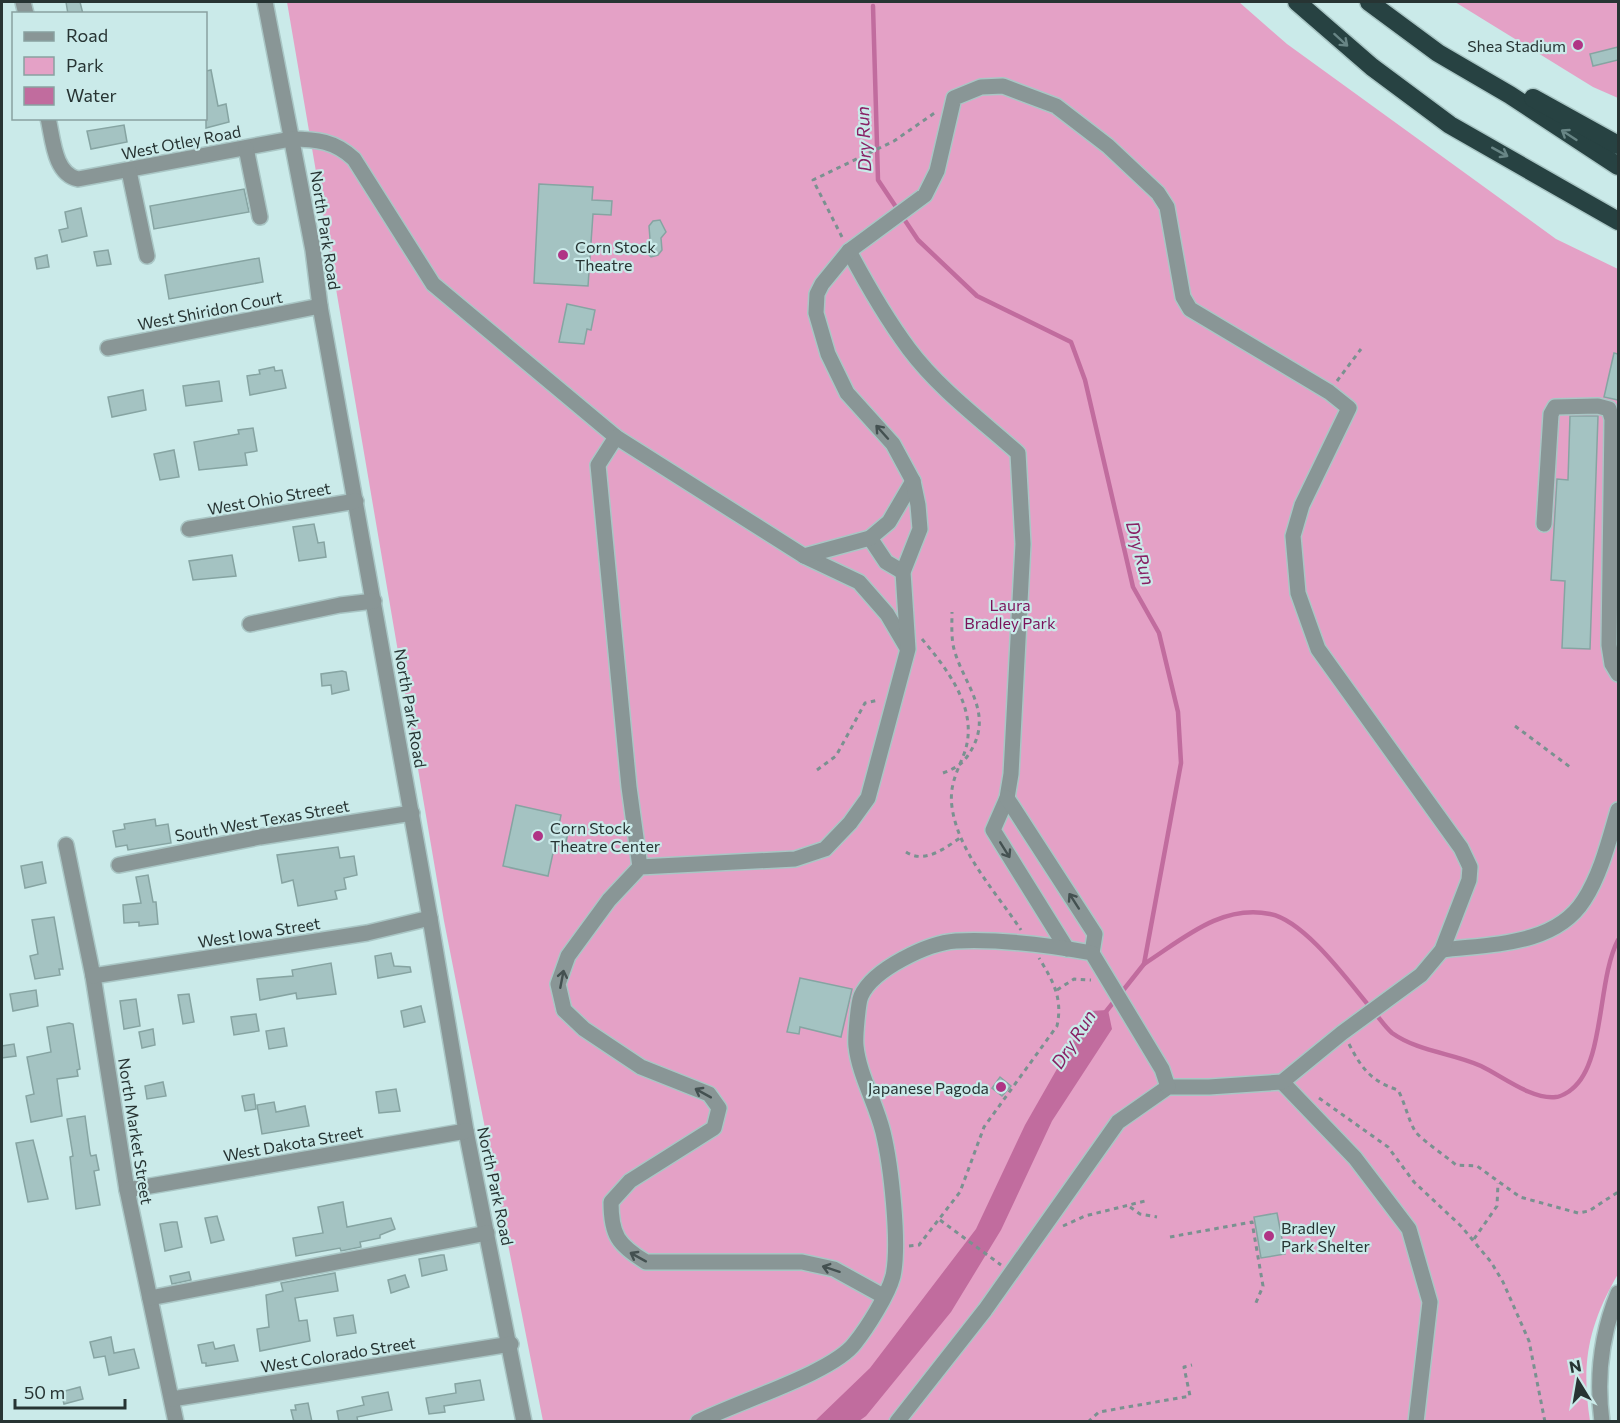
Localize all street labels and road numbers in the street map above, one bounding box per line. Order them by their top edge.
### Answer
street label: West Otley Road [120,121,242,163]
street label: North Park Road [307,169,345,291]
street label: West Shiridon Court [136,287,284,333]
street label: West Ohio Street [206,478,332,518]
street label: North Park Road [391,647,431,769]
street label: South West Texas Street [173,795,351,845]
street label: West Iowa Street [196,913,322,951]
street label: North Market Street [115,1056,157,1206]
street label: West Dakota Street [222,1121,365,1165]
street label: North Park Road [474,1125,518,1247]
street label: West Colorado Street [259,1332,417,1376]

